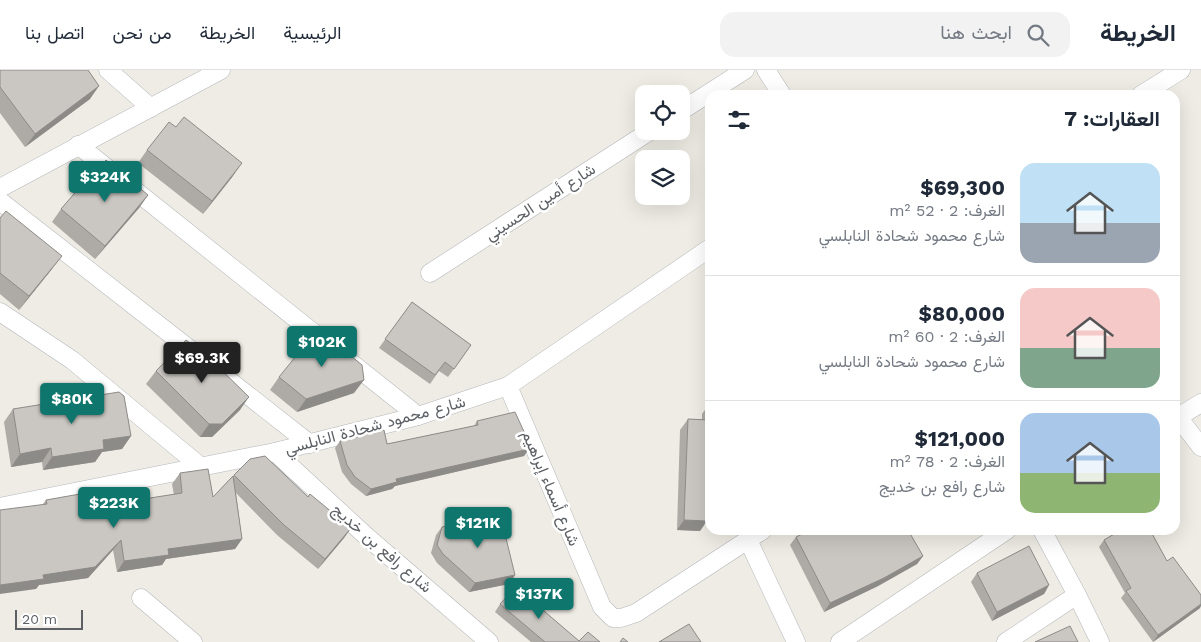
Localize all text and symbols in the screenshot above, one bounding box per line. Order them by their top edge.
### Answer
search box [720,12,1070,57]
text: الخريطة [1100,19,1176,47]
text: ابحث هنا [940,21,1012,44]
icon: search [1024,21,1052,49]
text: اتصل بنا [25,22,84,43]
text: من نحن [112,22,172,43]
text: الخريطة [200,22,255,43]
text: الرئيسية [283,22,341,43]
map controls [635,85,690,205]
button: locate [635,85,690,140]
icon: filters [725,106,753,134]
text: العقارات: 7 [1064,106,1160,131]
button: layers [635,150,690,205]
street label: شارع أمين الحسيني [481,159,601,248]
pin: $324K [70,160,140,203]
text: $324K [80,167,130,186]
text: $69,300 [920,175,1005,200]
icon: home [1060,183,1120,243]
text: الغرف: 2 · 52 m² [889,201,1005,220]
text: شارع محمود شحادة النابلسي [819,226,1005,245]
text: $80,000 [919,301,1005,326]
icon: home [1060,308,1120,368]
pin: $102K [287,326,357,368]
text: الغرف: 2 · 60 m² [888,327,1005,346]
text: $102K [298,332,346,351]
pin: $69.3K [161,342,243,384]
text: $69.3K [174,348,230,367]
text: شارع محمود شحادة النابلسي [819,352,1005,371]
pin: $80K [42,382,102,425]
text: $80K [51,389,93,408]
street label: شارع محمود شحادة النابلسي [283,392,468,462]
text: $121,000 [914,426,1005,451]
street label: شارع أسماء إبراهيم [516,427,584,549]
icon: home [1060,433,1120,493]
text: الغرف: 2 · 78 m² [889,452,1005,471]
text: شارع رافع بن خديج [879,477,1005,496]
pin: $223K [79,486,149,529]
text: $223K [89,493,139,512]
street label: شارع رافع بن خديج [327,500,436,598]
pin: $121K [443,506,513,549]
text: $121K [456,513,500,532]
pin: $137K [504,578,574,620]
text: $137K [515,584,563,603]
scale bar [15,607,82,630]
text: 20 m [22,611,57,627]

